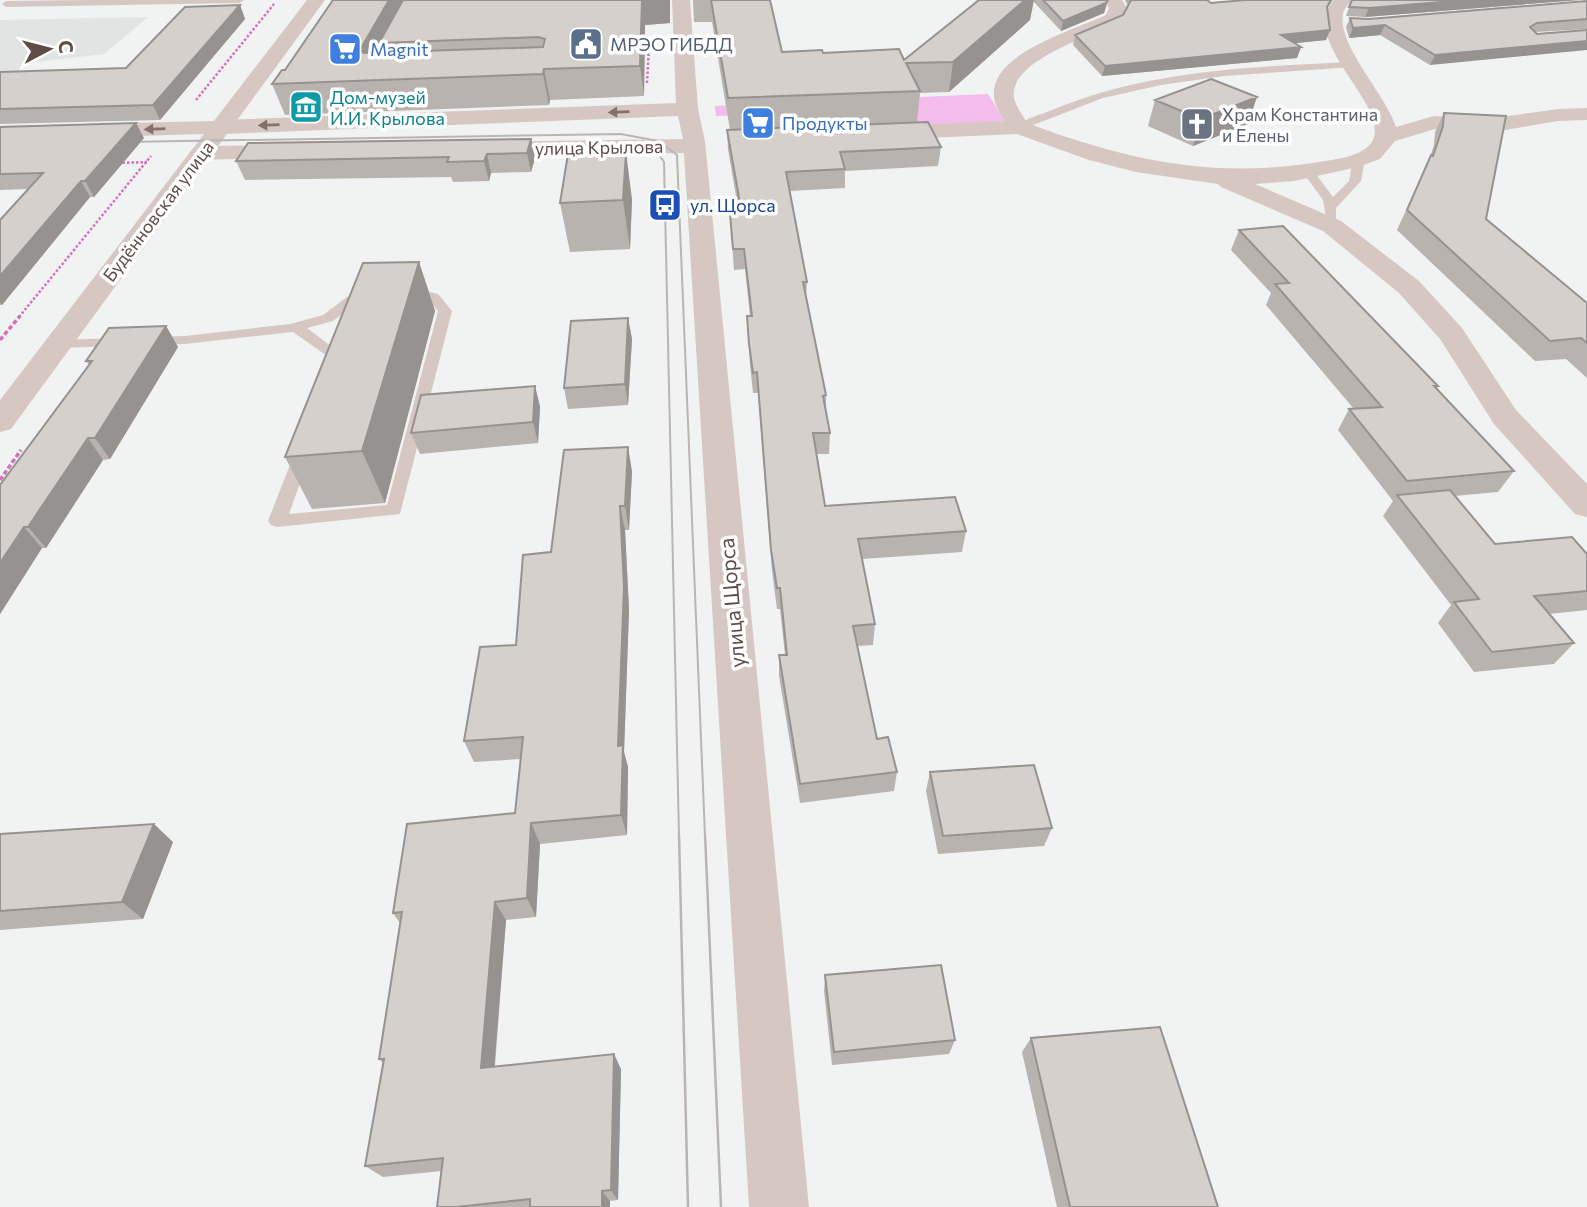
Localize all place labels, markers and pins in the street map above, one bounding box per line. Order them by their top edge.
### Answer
public building icon: МРЭО ГИБДД [567,25,605,63]
supermarket icon: Magnit [326,30,364,68]
place label: МРЭО ГИБДД [610,33,733,55]
place label: Magnit [370,38,429,60]
place label: Дом-музей И.И. Крылова [330,86,445,129]
museum icon: Дом-музей И.И. Крылова [287,88,325,126]
place label: Храм Константина и Елены [1222,103,1378,146]
supermarket icon: Продукты [739,104,777,142]
church icon: Храм Константина и Елены [1178,105,1216,143]
place label: Продукты [782,112,867,134]
bus stop icon: ул. Щорса [646,186,684,224]
place label: ул. Щорса [690,194,776,216]

